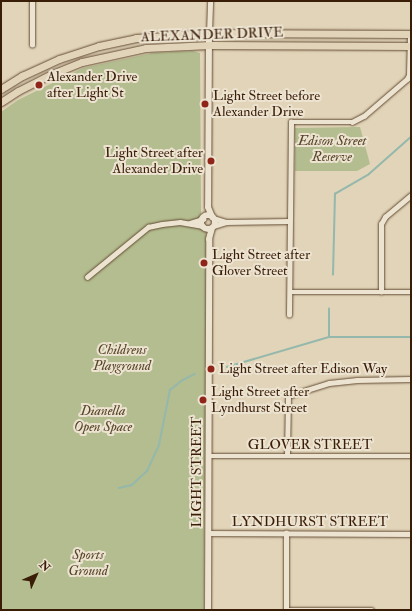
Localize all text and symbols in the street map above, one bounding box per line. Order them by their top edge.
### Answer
street label: ALEXANDER DRIVE [140,24,284,46]
place label: Alexander Drive after Light St [47,69,137,102]
marker: Alexander Drive after Light St [34,80,44,90]
place label: Light Street before Alexander Drive [213,88,320,120]
marker: Light Street before Alexander Drive [200,99,210,109]
park label: Edison Street Reserve [298,133,366,166]
place label: Light Street after Alexander Drive [105,145,203,178]
marker: Light Street after Alexander Drive [206,156,216,166]
place label: Light Street after Glover Street [212,247,310,280]
marker: Light Street after Glover Street [199,258,209,268]
park label: Childrens Playground [93,342,151,374]
place label: Light Street after Edison Way [219,361,387,377]
marker: Light Street after Edison Way [206,364,216,374]
place label: Light Street after Lyndhurst Street [211,384,309,416]
marker: Light Street after Lyndhurst Street [198,395,208,405]
park label: Dianella Open Space [74,403,132,436]
street label: LIGHT STREET [189,416,205,528]
street label: GLOVER STREET [248,437,372,453]
street label: LYNDHURST STREET [232,514,388,530]
park label: Sports Ground [68,547,108,580]
north arrow [16,555,56,595]
text: N [37,558,53,574]

